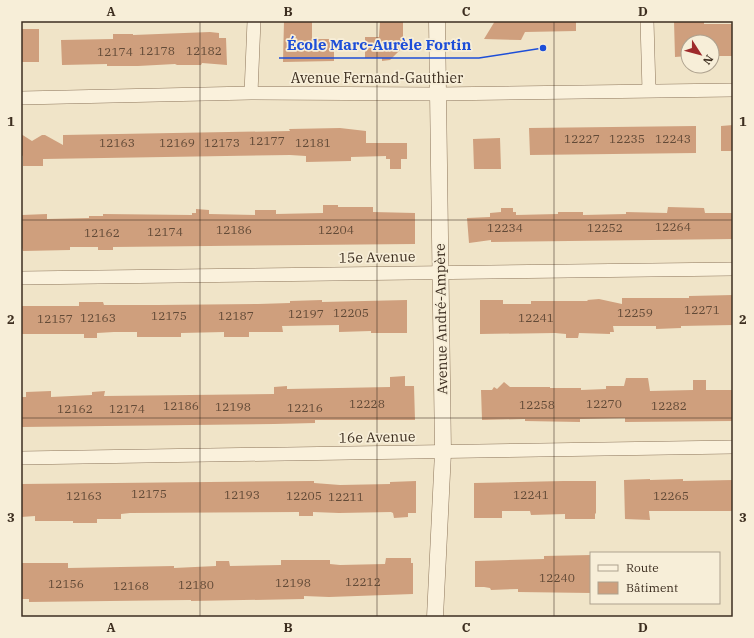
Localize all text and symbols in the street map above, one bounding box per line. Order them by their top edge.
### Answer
text: A [106,3,116,20]
text: B [283,3,293,20]
text: C [462,3,471,20]
text: D [638,3,648,20]
callout: École Marc-Aurèle Fortin [279,31,479,58]
north arrow [680,34,720,74]
text: École Marc-Aurèle Fortin [287,35,471,54]
house number: 12178 [139,43,175,58]
house number: 12182 [186,43,222,58]
house number: 12174 [97,44,133,59]
text: N [700,52,716,68]
street label: Avenue Fernand-Gauthier [291,69,464,87]
text: 1 [7,113,15,130]
text: 1 [739,113,747,130]
house number: 12227 [564,131,600,146]
house number: 12235 [609,131,645,146]
house number: 12243 [655,131,691,146]
house number: 12177 [249,133,285,148]
house number: 12163 [99,135,135,150]
house number: 12169 [159,135,195,150]
house number: 12173 [204,135,240,150]
house number: 12181 [295,135,331,150]
house number: 12264 [655,219,691,234]
house number: 12234 [487,220,523,235]
house number: 12252 [587,220,623,235]
house number: 12186 [216,222,252,237]
house number: 12204 [318,222,354,237]
house number: 12174 [147,224,183,239]
house number: 12162 [84,225,120,240]
street label: Avenue André-Ampère [431,243,451,395]
street label: 15e Avenue [338,247,416,267]
house number: 12271 [684,302,720,317]
house number: 12205 [333,305,369,320]
house number: 12259 [617,305,653,320]
house number: 12197 [288,306,324,321]
house number: 12175 [151,308,187,323]
house number: 12187 [218,308,254,323]
house number: 12163 [80,310,116,325]
house number: 12241 [518,310,554,325]
text: 2 [7,311,15,328]
house number: 12157 [37,311,73,326]
text: 2 [739,311,747,328]
house number: 12228 [349,396,385,411]
house number: 12270 [586,396,622,411]
house number: 12258 [519,397,555,412]
house number: 12186 [163,398,199,413]
house number: 12282 [651,398,687,413]
house number: 12198 [215,399,251,414]
house number: 12216 [287,400,323,415]
house number: 12162 [57,401,93,416]
house number: 12174 [109,401,145,416]
street label: 16e Avenue [338,427,416,447]
house number: 12175 [131,486,167,501]
house number: 12193 [224,487,260,502]
house number: 12241 [513,487,549,502]
house number: 12163 [66,488,102,503]
house number: 12205 [286,488,322,503]
house number: 12265 [653,488,689,503]
house number: 12211 [328,489,364,504]
text: 3 [7,509,15,526]
text: 3 [739,509,747,526]
legend [590,552,720,604]
text: Route [626,560,659,575]
house number: 12240 [539,570,575,585]
house number: 12212 [345,574,381,589]
house number: 12198 [275,575,311,590]
house number: 12156 [48,576,84,591]
house number: 12180 [178,577,214,592]
house number: 12168 [113,578,149,593]
text: Bâtiment [626,580,678,595]
text: A [106,619,116,636]
text: B [283,619,293,636]
text: C [462,619,471,636]
text: D [638,619,648,636]

